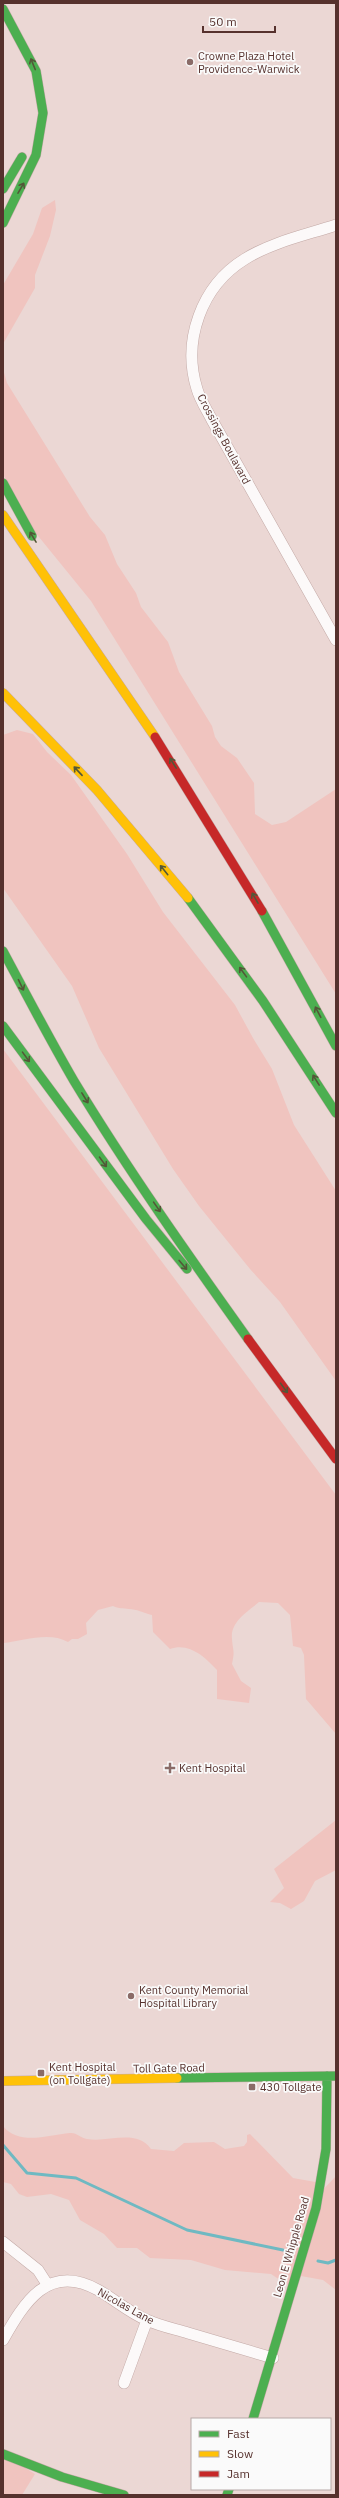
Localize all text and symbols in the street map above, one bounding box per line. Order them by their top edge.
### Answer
scale bar [203,8,275,34]
text: 50 m [209,14,237,29]
place label: Crowne Plaza Hotel Providence-Warwick [198,49,300,76]
marker: Crowne Plaza Hotel Providence-Warwick [185,57,195,67]
one-way arrow [29,59,36,71]
one-way arrow [17,182,25,194]
street label: Crossings Boulavard [194,391,254,487]
one-way arrow [28,531,36,543]
one-way arrow [169,758,177,769]
one-way arrow [74,766,83,776]
one-way arrow [159,864,168,875]
one-way arrow [251,892,259,904]
one-way arrow [239,967,247,978]
one-way arrow [18,979,25,991]
one-way arrow [314,1006,321,1018]
one-way arrow [22,1051,30,1062]
one-way arrow [311,1074,319,1086]
one-way arrow [81,1092,89,1104]
one-way arrow [99,1156,107,1167]
one-way arrow [153,1201,161,1212]
one-way arrow [178,1259,187,1270]
one-way arrow [280,1382,288,1393]
place label: Kent Hospital [179,1761,246,1775]
marker: Kent Hospital [164,1762,176,1774]
place label: Kent County Memorial Hospital Library [139,1983,248,2010]
marker: Kent County Memorial Hospital Library [126,1991,136,2001]
place label: Kent Hospital (on Tollgate) [49,2060,116,2087]
street label: Toll Gate Road [133,2060,205,2076]
marker: Kent Hospital (on Tollgate) [36,2068,46,2078]
place label: 430 Tollgate [260,2080,322,2094]
marker: 430 Tollgate [247,2082,257,2092]
street label: Leon E Whipple Road [270,2195,312,2299]
street label: Nicolas Lane [95,2285,157,2327]
legend [191,2418,331,2490]
text: Fast [227,2426,250,2441]
text: Slow [227,2446,253,2461]
text: Jam [227,2466,250,2481]

